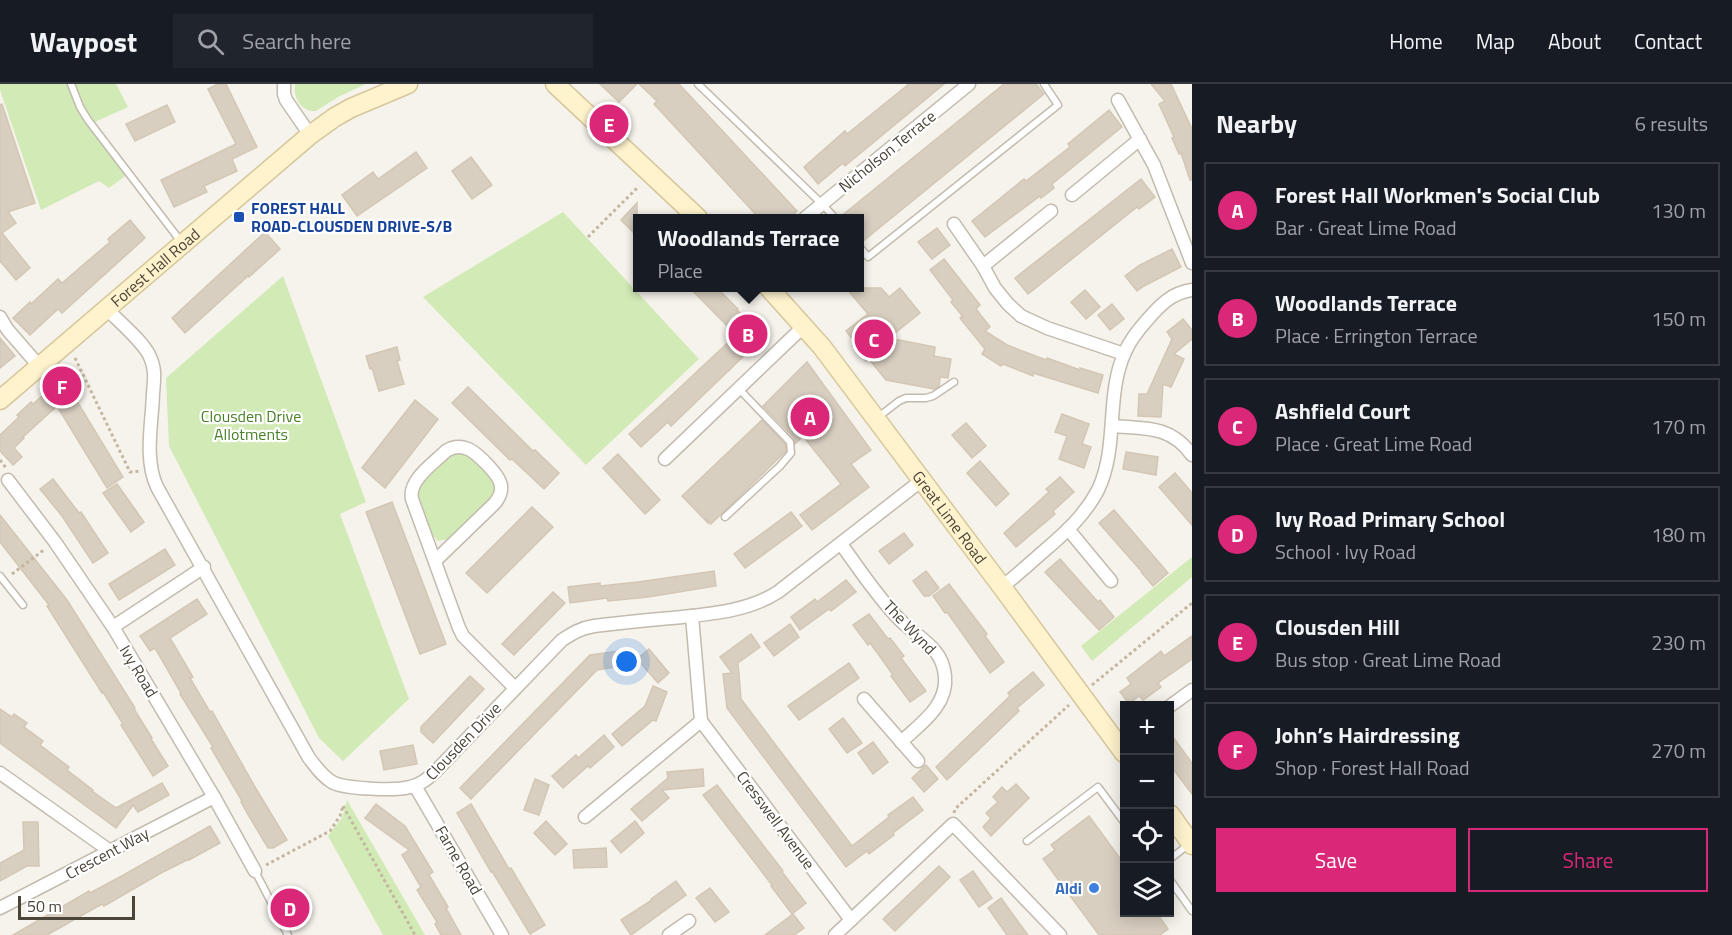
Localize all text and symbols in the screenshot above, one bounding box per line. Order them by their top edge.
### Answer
search box [173,14,593,68]
text: Waypost [30,20,137,63]
text: Search here [242,24,351,58]
icon: search [194,25,227,58]
text: Home [1389,25,1443,57]
text: Map [1476,25,1515,57]
text: About [1548,25,1601,57]
text: Contact [1634,25,1702,57]
pin: E [590,102,628,147]
street label: Nicholson Terrace [833,104,941,198]
text: Nearby [1216,104,1297,143]
text: 6 results [1635,108,1708,139]
text: Forest Hall Workmen's Social Club [1275,178,1600,212]
text: A [1231,195,1244,226]
text: 130 m [1651,195,1706,226]
place label: FOREST HALL ROAD-CLOUSDEN DRIVE-S/B [251,196,452,238]
marker: FOREST HALL ROAD-CLOUSDEN DRIVE-S/B [232,210,246,224]
text: Bar · Great Lime Road [1275,212,1456,243]
popup [633,214,864,292]
text: Woodlands Terrace [657,221,840,255]
street label: Forest Hall Road [105,222,205,313]
text: Place [657,255,703,286]
text: Woodlands Terrace [1275,286,1457,320]
text: B [1231,303,1244,334]
text: 150 m [1651,303,1706,334]
pin: B [728,312,768,356]
pin: C [854,316,894,362]
text: Place · Errington Terrace [1275,320,1478,351]
pin: F [42,364,82,408]
pin: A [790,394,830,440]
text: Ashfield Court [1275,394,1410,428]
park label: Clousden Drive Allotments [201,404,301,446]
text: C [1232,411,1243,442]
text: 170 m [1651,411,1706,442]
text: Place · Great Lime Road [1275,428,1472,459]
street label: Great Lime Road [907,465,993,569]
text: Ivy Road Primary School [1275,502,1505,536]
text: D [1231,519,1244,550]
text: 180 m [1651,519,1706,550]
text: School · Ivy Road [1275,536,1416,567]
street label: The Wynd [878,594,942,660]
text: Clousden Hill [1275,610,1400,644]
text: E [1232,627,1243,658]
text: 230 m [1651,627,1706,658]
street label: Ivy Road [114,640,164,702]
text: Bus stop · Great Lime Road [1275,644,1501,675]
your location [612,647,641,676]
street label: Clousden Drive [419,697,507,785]
map controls [1120,701,1174,917]
button: + [1120,701,1174,755]
text: John’s Hairdressing [1275,718,1460,752]
text: F [1232,735,1243,766]
text: 270 m [1651,735,1706,766]
text: Shop · Forest Hall Road [1275,752,1470,783]
button: − [1120,755,1174,809]
street label: Cresswell Avenue [731,766,821,874]
button: locate [1120,809,1174,863]
street label: Crescent Way [61,821,153,885]
street label: Farne Road [430,821,488,899]
button: Save [1216,828,1456,892]
button: Share [1468,828,1708,892]
button: layers [1120,863,1174,917]
place label: Aldi [1055,876,1082,900]
marker: Aldi [1087,881,1101,895]
pin: D [270,886,310,930]
scale bar [18,893,135,920]
text: 50 m [27,894,62,918]

